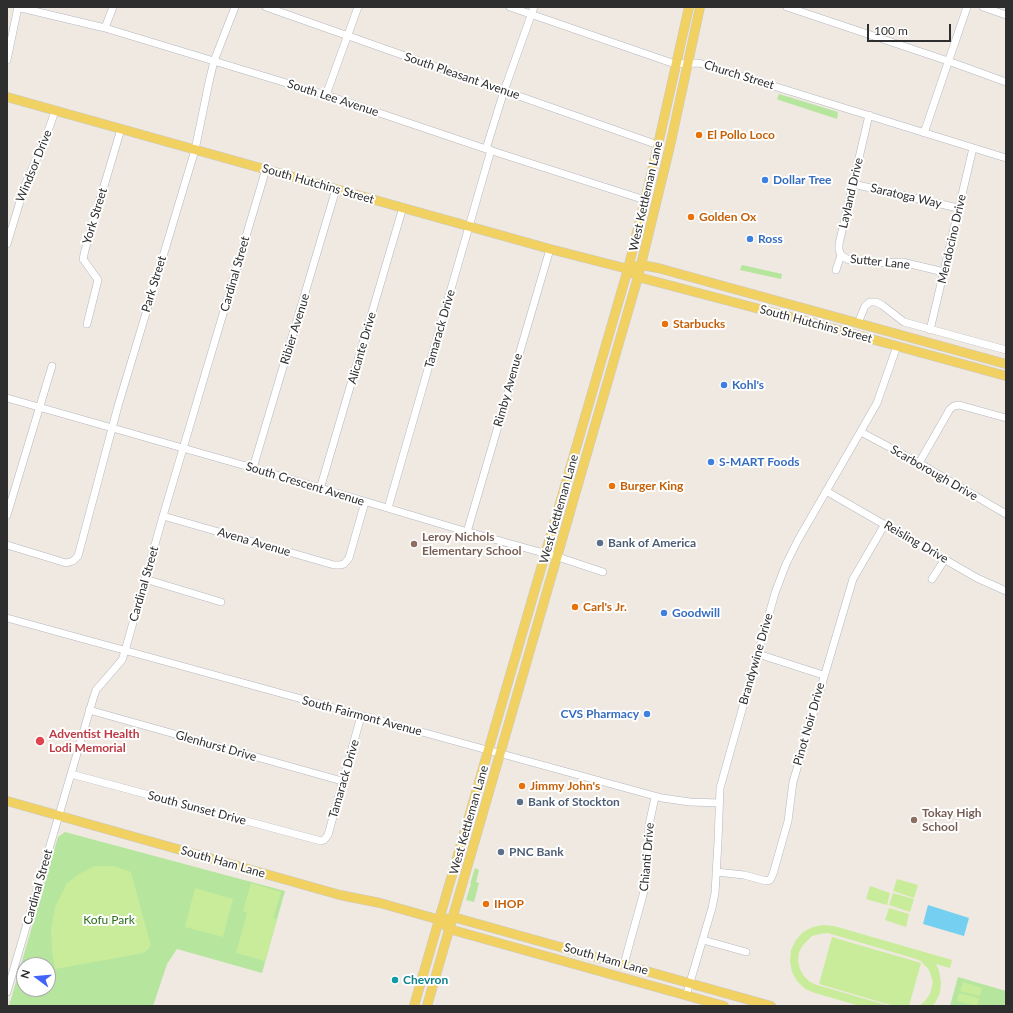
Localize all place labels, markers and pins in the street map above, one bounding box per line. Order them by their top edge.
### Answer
place label: El Pollo Loco [707,128,775,142]
marker: El Pollo Loco [694,130,704,140]
place label: Dollar Tree [773,173,831,187]
marker: Dollar Tree [760,175,770,185]
place label: Golden Ox [699,210,756,224]
marker: Golden Ox [686,212,696,222]
place label: Ross [758,232,783,246]
marker: Ross [745,234,755,244]
place label: Starbucks [673,317,725,331]
marker: Starbucks [660,319,670,329]
place label: Kohl's [732,378,764,392]
marker: Kohl's [719,380,729,390]
place label: S-MART Foods [719,455,799,469]
marker: S-MART Foods [706,457,716,467]
place label: Burger King [620,479,683,493]
marker: Burger King [607,481,617,491]
place label: Leroy Nichols Elementary School [422,530,522,558]
place label: Bank of America [608,536,696,550]
marker: Bank of America [595,538,605,548]
marker: Leroy Nichols Elementary School [409,539,419,549]
place label: Carl's Jr. [583,600,627,614]
marker: Carl's Jr. [570,602,580,612]
place label: Goodwill [672,606,720,620]
marker: Goodwill [659,608,669,618]
place label: CVS Pharmacy [560,707,639,721]
marker: CVS Pharmacy [642,709,652,719]
place label: Adventist Health Lodi Memorial [49,727,139,755]
marker: Adventist Health Lodi Memorial [34,735,46,747]
place label: Jimmy John's [530,779,600,793]
marker: Jimmy John's [517,781,527,791]
place label: Bank of Stockton [528,795,620,809]
marker: Bank of Stockton [515,797,525,807]
place label: Tokay High School [922,806,982,834]
marker: Tokay High School [909,815,919,825]
place label: PNC Bank [509,845,564,859]
marker: PNC Bank [496,847,506,857]
place label: IHOP [494,897,524,911]
marker: IHOP [481,899,491,909]
place label: Chevron [403,973,448,987]
marker: Chevron [390,975,400,985]

